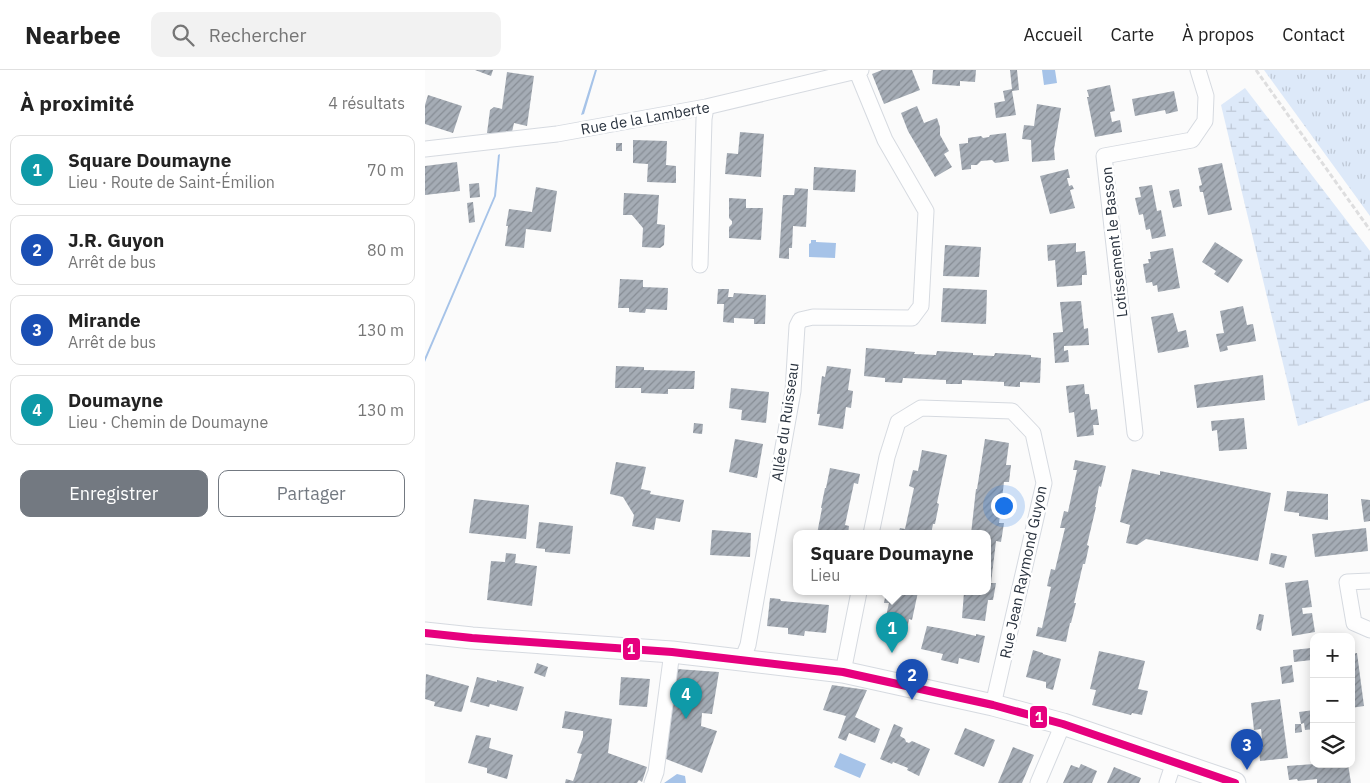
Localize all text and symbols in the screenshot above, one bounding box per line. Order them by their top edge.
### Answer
search box [151,12,501,57]
text: Nearbee [25,19,121,51]
icon: search [169,21,197,49]
text: Rechercher [209,23,307,47]
text: Accueil [1023,23,1082,46]
text: Carte [1110,23,1154,46]
text: À propos [1182,23,1254,46]
text: Contact [1282,23,1345,46]
text: À proximité [20,89,134,117]
text: 4 résultats [328,93,405,113]
street label: Rue de la Lamberte [579,97,711,139]
text: Square Doumayne [68,148,231,172]
text: 1 [32,160,42,180]
text: 70 m [367,160,404,180]
street label: Lotissement le Basson [1097,166,1131,318]
text: Lieu · Route de Saint-Émilion [68,172,275,192]
text: J.R. Guyon [68,228,164,252]
text: 2 [32,240,42,260]
text: 80 m [367,240,404,260]
text: Arrêt de bus [68,252,156,272]
text: Mirande [68,308,141,332]
text: 3 [32,320,42,340]
text: 130 m [357,320,404,340]
text: Arrêt de bus [68,332,156,352]
street label: Allée du Ruisseau [767,361,803,483]
text: Doumayne [68,388,163,412]
text: 4 [32,400,42,420]
text: 130 m [357,400,404,420]
text: Lieu · Chemin de Doumayne [68,412,268,432]
button: Enregistrer [20,470,208,517]
button: Partager [218,470,405,517]
street label: Rue Jean Raymond Guyon [995,484,1051,660]
your location [991,493,1017,519]
popup [793,530,991,595]
text: Square Doumayne [810,541,974,565]
text: Lieu [810,565,840,585]
pin: 1 [876,612,908,653]
map controls [1310,633,1355,768]
button: + [1310,633,1355,678]
line badge: 1 [622,637,641,661]
text: 1 [627,640,636,658]
pin: 2 [896,659,928,700]
pin: 4 [670,678,702,719]
button: − [1310,678,1355,723]
line badge: 1 [1029,705,1048,729]
text: 1 [1035,708,1044,726]
button: layers [1310,723,1355,768]
pin: 3 [1231,729,1263,770]

